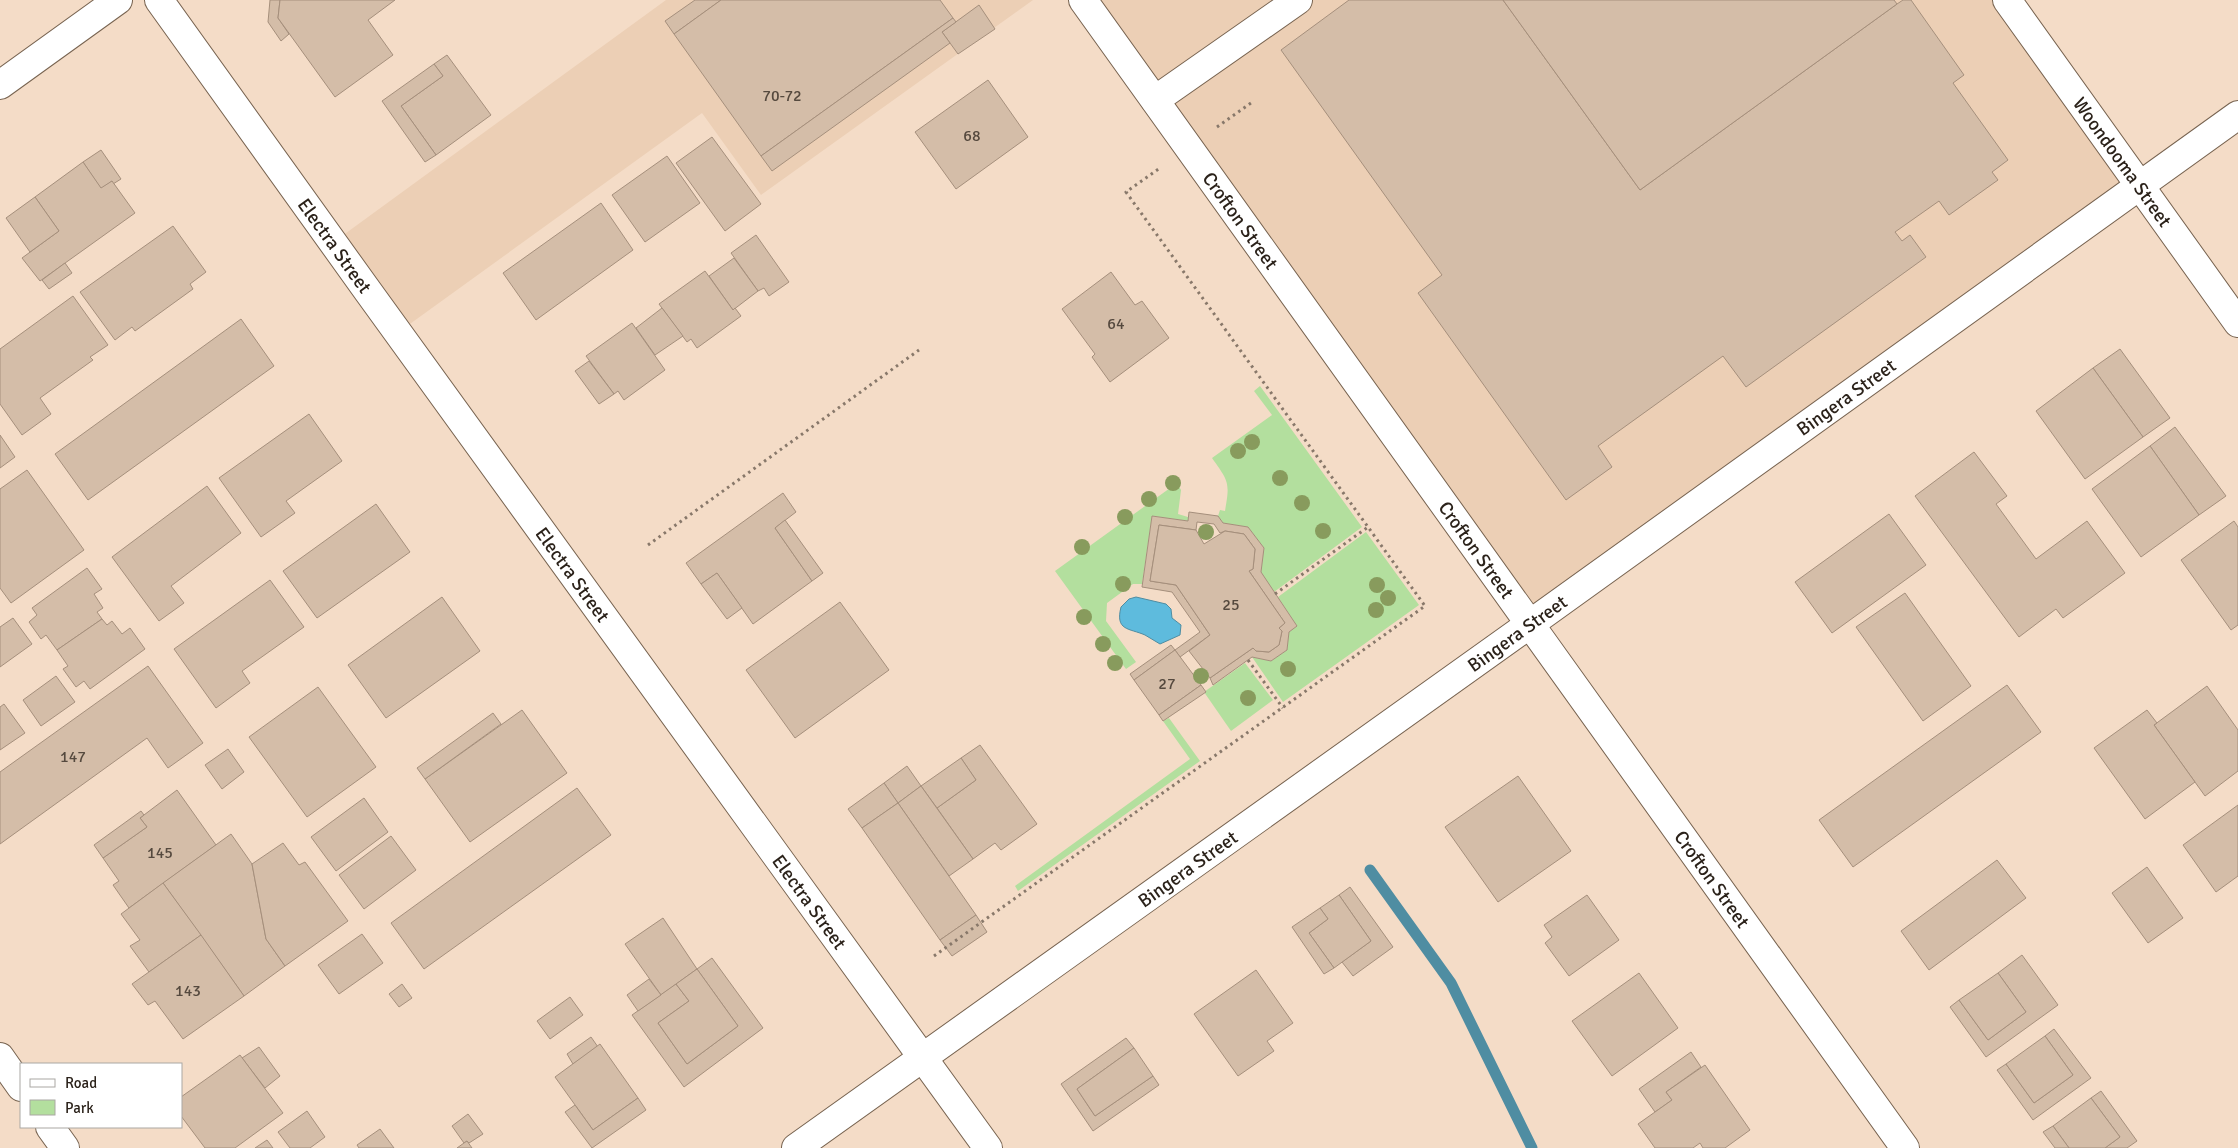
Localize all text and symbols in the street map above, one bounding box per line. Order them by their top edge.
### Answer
house number: 70-72 [762,86,802,106]
street label: Woondooma Street [2067,93,2177,232]
house number: 68 [963,126,981,146]
street label: Crofton Street [1197,168,1283,275]
street label: Electra Street [292,194,377,299]
house number: 64 [1107,314,1125,334]
street label: Bingera Street [1792,354,1901,441]
street label: Crofton Street [1433,497,1519,604]
street label: Electra Street [530,523,615,628]
street label: Bingera Street [1463,590,1572,678]
house number: 25 [1222,595,1240,615]
house number: 27 [1158,674,1176,694]
house number: 147 [60,747,86,767]
street label: Bingera Street [1134,825,1243,913]
street label: Crofton Street [1669,826,1755,933]
house number: 145 [147,843,173,863]
street label: Electra Street [767,850,852,955]
house number: 143 [175,981,201,1001]
legend [20,1063,182,1128]
text: Road [65,1074,97,1092]
text: Park [65,1099,94,1117]

